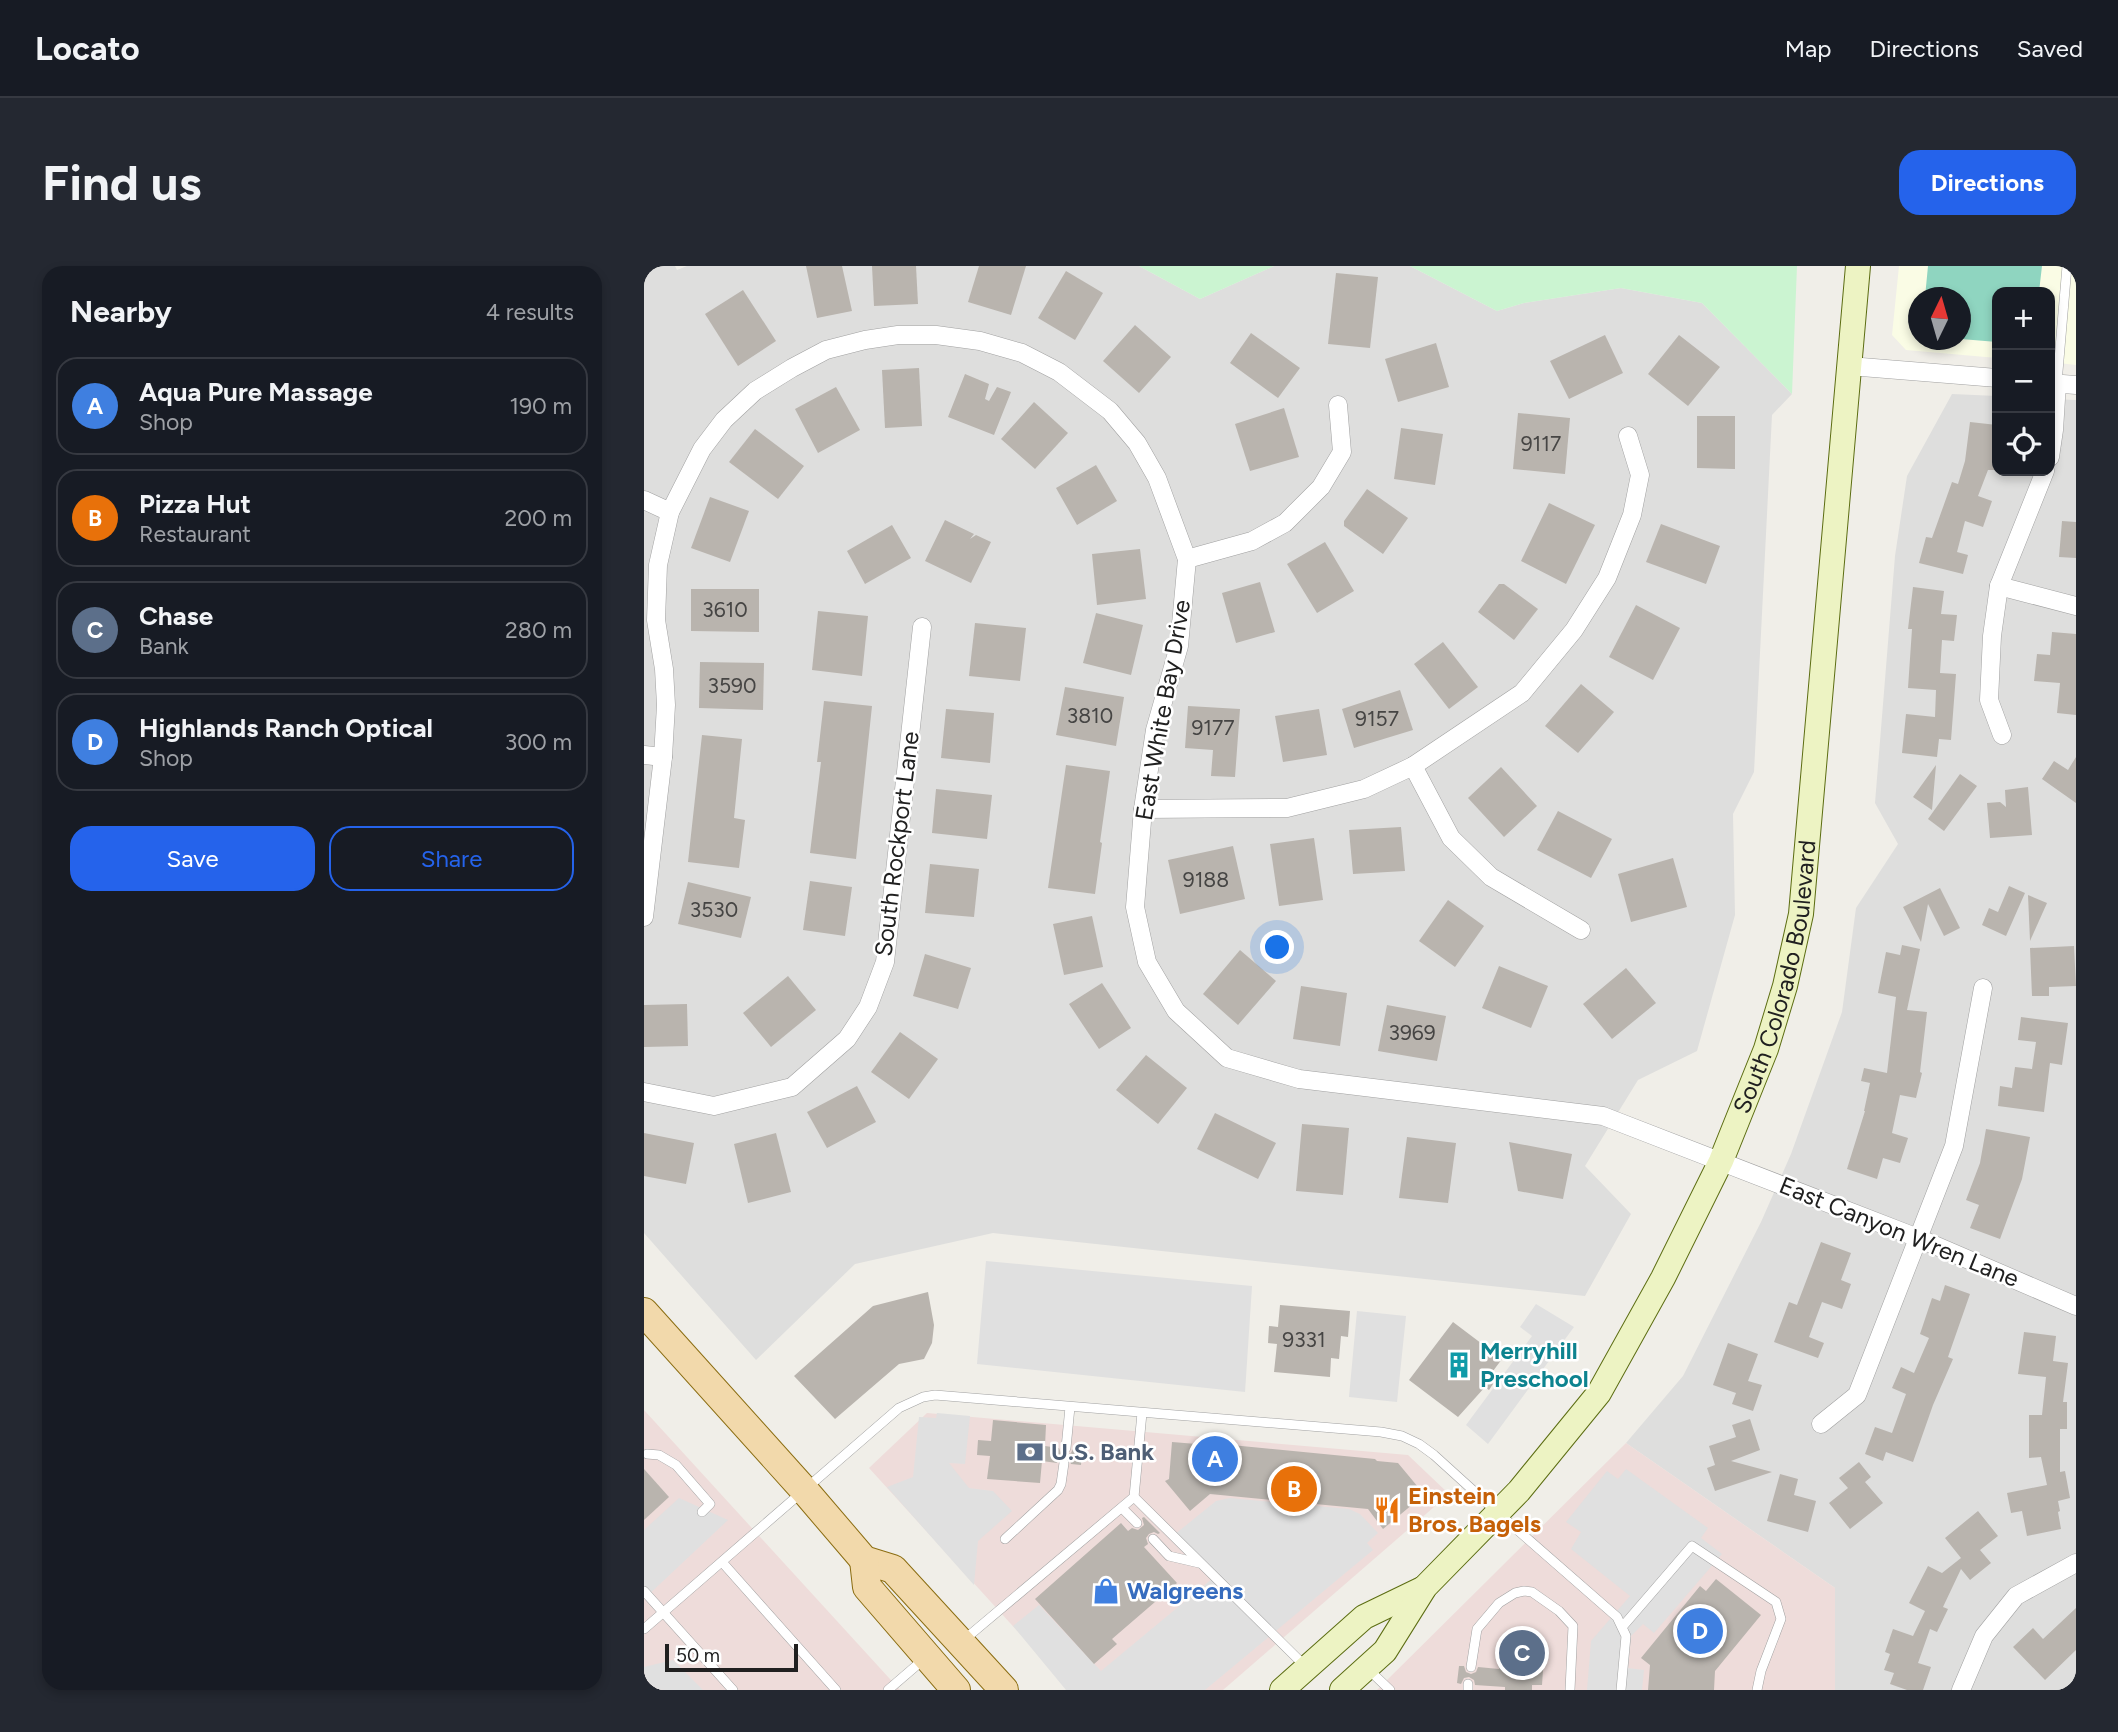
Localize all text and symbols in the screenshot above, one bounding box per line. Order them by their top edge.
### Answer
text: Locato [35,29,140,68]
text: Map [1785,34,1831,63]
text: Directions [1869,34,1979,63]
text: Saved [2017,34,2083,63]
button: Directions [1899,150,2076,215]
text: Find us [42,153,201,212]
north arrow [1908,287,1971,350]
map controls [1992,287,2055,476]
button: + [1992,287,2055,350]
text: Nearby [70,293,172,330]
text: 4 results [486,298,574,326]
button: − [1992,350,2055,413]
text: Aqua Pure Massage [139,376,373,408]
text: A [87,392,103,420]
text: 190 m [509,392,572,420]
text: Shop [139,408,193,436]
button: locate [1992,413,2055,476]
house number: 9117 [1521,431,1561,456]
text: Pizza Hut [139,488,251,520]
text: B [88,504,102,532]
text: 200 m [504,504,572,532]
text: Restaurant [139,520,251,548]
house number: 3610 [702,597,748,622]
street label: East White Bay Drive [1129,597,1196,822]
text: Chase [139,600,213,632]
text: C [87,616,103,644]
text: 280 m [505,616,572,644]
text: Bank [139,632,189,660]
house number: 3590 [708,673,756,698]
house number: 3810 [1067,703,1113,728]
house number: 9157 [1355,706,1399,731]
text: Highlands Ranch Optical [139,712,433,744]
house number: 9177 [1191,715,1235,740]
text: D [87,728,103,756]
text: 300 m [505,728,572,756]
street label: South Rockport Lane [868,730,925,958]
text: Shop [139,744,193,772]
button: Save [70,826,315,891]
button: Share [329,826,574,891]
street label: South Colorado Boulevard [1727,839,1821,1118]
house number: 9188 [1183,867,1229,892]
house number: 3530 [690,897,738,922]
your location [1260,930,1294,964]
house number: 3969 [1388,1020,1436,1045]
street label: East Canyon Wren Lane [1775,1170,2023,1293]
house number: 9331 [1282,1327,1326,1352]
place label: Merryhill Preschool [1480,1336,1589,1393]
building icon: Merryhill Preschool [1444,1350,1474,1380]
pin: A [1192,1433,1238,1485]
bank icon: U.S. Bank [1015,1437,1045,1467]
place label: U.S. Bank [1051,1437,1154,1466]
pin: B [1271,1463,1317,1515]
place label: Einstein Bros. Bagels [1408,1481,1541,1538]
restaurant icon: Einstein Bros. Bagels [1372,1495,1402,1525]
shop icon: Walgreens [1091,1576,1121,1606]
place label: Walgreens [1127,1576,1243,1605]
pin: D [1677,1605,1723,1657]
pin: C [1499,1627,1545,1679]
scale bar [665,1641,798,1673]
text: 50 m [676,1644,720,1667]

